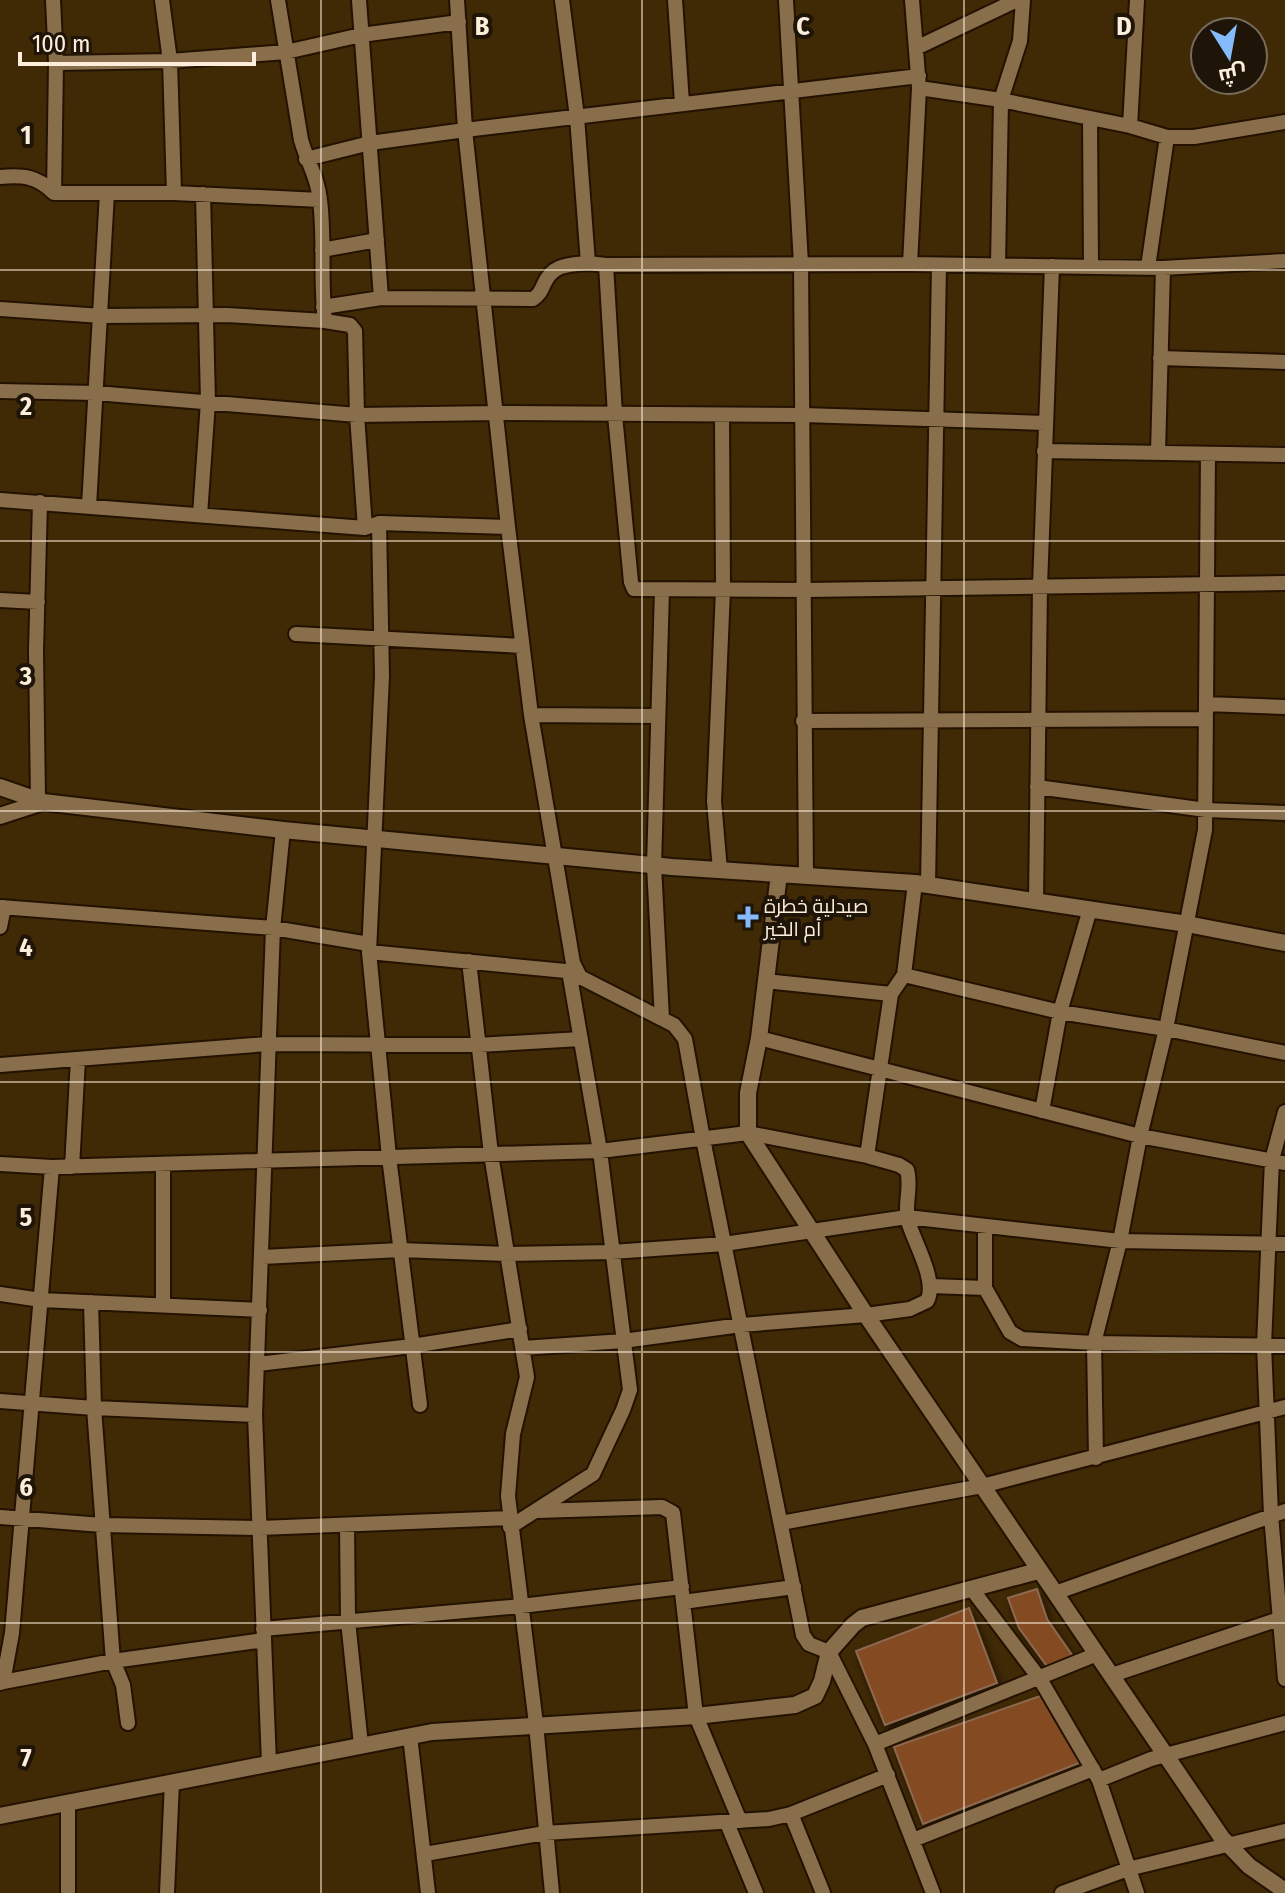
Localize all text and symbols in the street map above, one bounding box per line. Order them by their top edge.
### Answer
text: B [475,11,490,42]
text: C [796,11,810,42]
text: D [1116,11,1132,42]
scale bar [20,16,254,66]
north arrow [1189,16,1269,96]
text: 100 m [32,30,90,58]
text: ش [1216,59,1249,91]
text: 1 [21,120,32,151]
text: 2 [19,391,32,422]
text: 3 [19,661,32,692]
place label: صيدلية خطرة أم الخير [763,894,868,943]
marker: صيدلية خطرة أم الخير [739,908,757,926]
text: 4 [19,932,33,963]
text: 5 [20,1202,33,1233]
text: 6 [19,1472,33,1503]
text: 7 [20,1743,32,1774]

